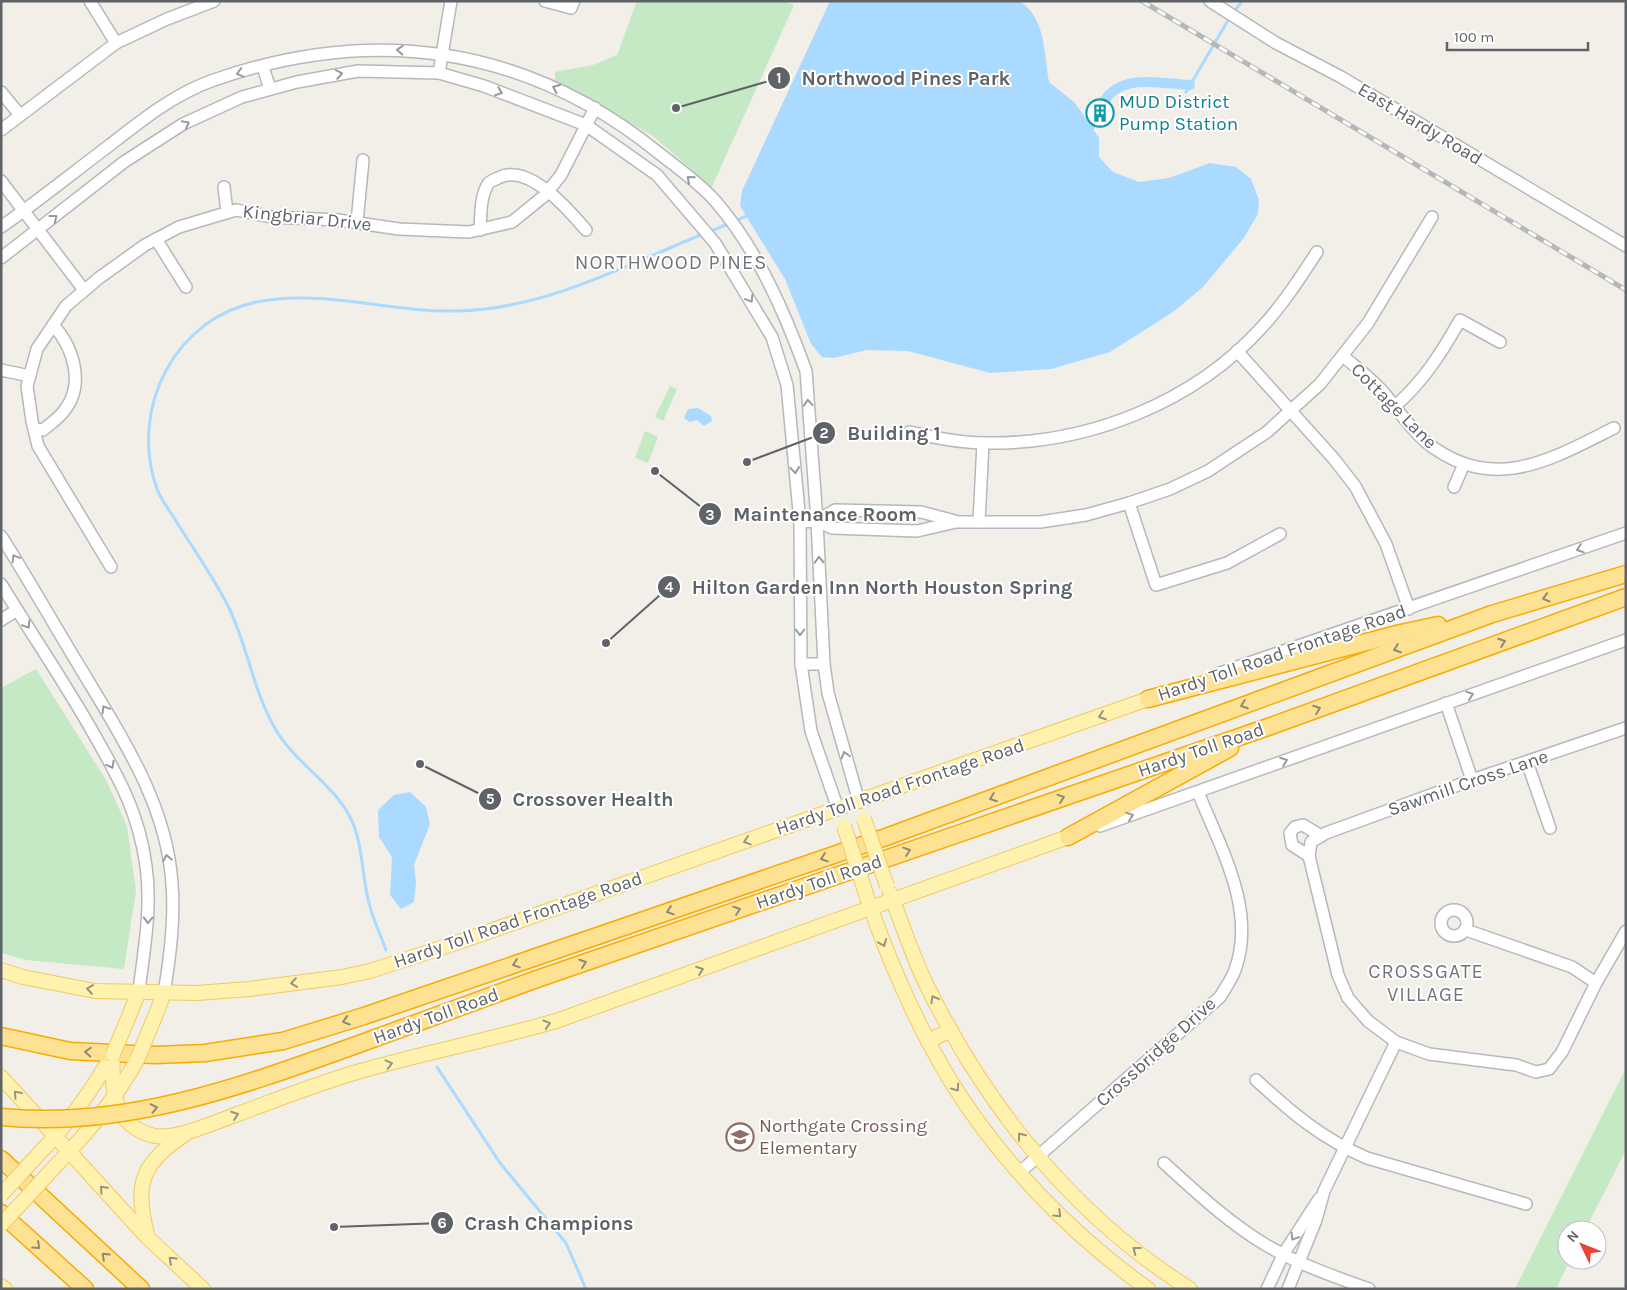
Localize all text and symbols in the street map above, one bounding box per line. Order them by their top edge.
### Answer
scale bar [1447,20,1588,52]
text: 100 m [1454,28,1494,46]
one-way arrow [395,44,403,55]
callout: Northwood Pines Park [766,60,1020,95]
one-way arrow [236,67,244,78]
text: Northwood Pines Park [802,67,1011,90]
text: 1 [776,69,782,87]
one-way arrow [335,70,344,80]
street label: East Hardy Road [1354,78,1486,170]
one-way arrow [552,84,561,95]
one-way arrow [494,86,502,96]
place label: MUD District Pump Station [1119,91,1238,135]
building icon: MUD District Pump Station [1085,98,1115,128]
one-way arrow [180,120,189,130]
one-way arrow [687,176,696,185]
street label: Kingbriar Drive [242,200,372,236]
one-way arrow [48,215,57,223]
district label: NORTHWOOD PINES [575,251,767,274]
one-way arrow [744,293,754,302]
street label: Cottage Lane [1347,359,1441,453]
one-way arrow [803,398,814,406]
callout: Building 1 [812,416,950,451]
text: Building 1 [847,422,941,445]
text: 2 [819,424,829,442]
one-way arrow [789,466,800,474]
callout: Maintenance Room [698,497,927,532]
text: Maintenance Room [733,503,917,526]
text: 3 [705,506,715,524]
one-way arrow [1576,543,1585,553]
one-way arrow [11,555,21,564]
one-way arrow [814,556,825,564]
callout: Hilton Garden Inn North Houston Spring [657,569,1083,604]
text: Hilton Garden Inn North Houston Spring [692,576,1073,599]
text: 4 [665,578,674,596]
one-way arrow [1542,592,1550,602]
street label: Hardy Toll Road Frontage Road [1155,600,1409,706]
one-way arrow [21,620,30,629]
one-way arrow [795,629,805,637]
one-way arrow [1497,638,1506,648]
one-way arrow [1393,643,1402,653]
one-way arrow [1465,691,1473,701]
one-way arrow [1240,699,1249,709]
one-way arrow [102,705,111,715]
one-way arrow [1312,705,1320,715]
one-way arrow [1098,710,1107,720]
street label: Hardy Toll Road [1135,718,1267,782]
street label: Hardy Toll Road Frontage Road [773,734,1027,840]
street label: Sawmill Cross Lane [1385,745,1551,821]
one-way arrow [841,752,851,760]
one-way arrow [1279,757,1287,767]
one-way arrow [105,759,115,768]
callout: Crossover Health [477,781,683,816]
text: Crossover Health [513,788,674,811]
text: 5 [486,790,495,808]
one-way arrow [989,792,998,802]
one-way arrow [1056,794,1064,804]
one-way arrow [1126,811,1134,821]
one-way arrow [743,835,752,845]
one-way arrow [902,847,911,857]
street label: Hardy Toll Road [753,850,885,914]
one-way arrow [163,853,173,862]
one-way arrow [820,853,828,863]
street label: Hardy Toll Road Frontage Road [391,867,645,973]
one-way arrow [666,905,675,915]
one-way arrow [732,906,741,916]
one-way arrow [142,917,153,925]
one-way arrow [877,938,888,947]
one-way arrow [512,958,521,968]
one-way arrow [579,959,587,969]
district label: CROSSGATE VILLAGE [1368,960,1484,1006]
one-way arrow [695,966,704,976]
one-way arrow [290,977,298,988]
street label: Hardy Toll Road [370,983,502,1049]
one-way arrow [86,985,95,995]
street label: Crossbridge Drive [1092,993,1220,1111]
one-way arrow [930,995,940,1004]
one-way arrow [342,1016,350,1026]
one-way arrow [542,1019,551,1030]
one-way arrow [84,1046,92,1057]
one-way arrow [385,1059,394,1070]
one-way arrow [950,1082,959,1092]
one-way arrow [13,1090,22,1099]
one-way arrow [150,1103,159,1114]
one-way arrow [230,1111,239,1121]
place label: Northgate Crossing Elementary [759,1115,927,1159]
school or university icon: Northgate Crossing Elementary [725,1122,755,1152]
one-way arrow [1018,1133,1026,1142]
one-way arrow [100,1186,109,1195]
callout: Crash Champions [430,1206,644,1241]
one-way arrow [1052,1208,1061,1217]
text: Crash Champions [464,1212,634,1235]
text: 6 [437,1214,447,1232]
north arrow [1557,1220,1607,1270]
text: N [1563,1227,1583,1246]
one-way arrow [1290,1231,1300,1240]
one-way arrow [32,1240,41,1249]
one-way arrow [1133,1248,1142,1256]
one-way arrow [102,1253,111,1262]
one-way arrow [169,1257,178,1266]

